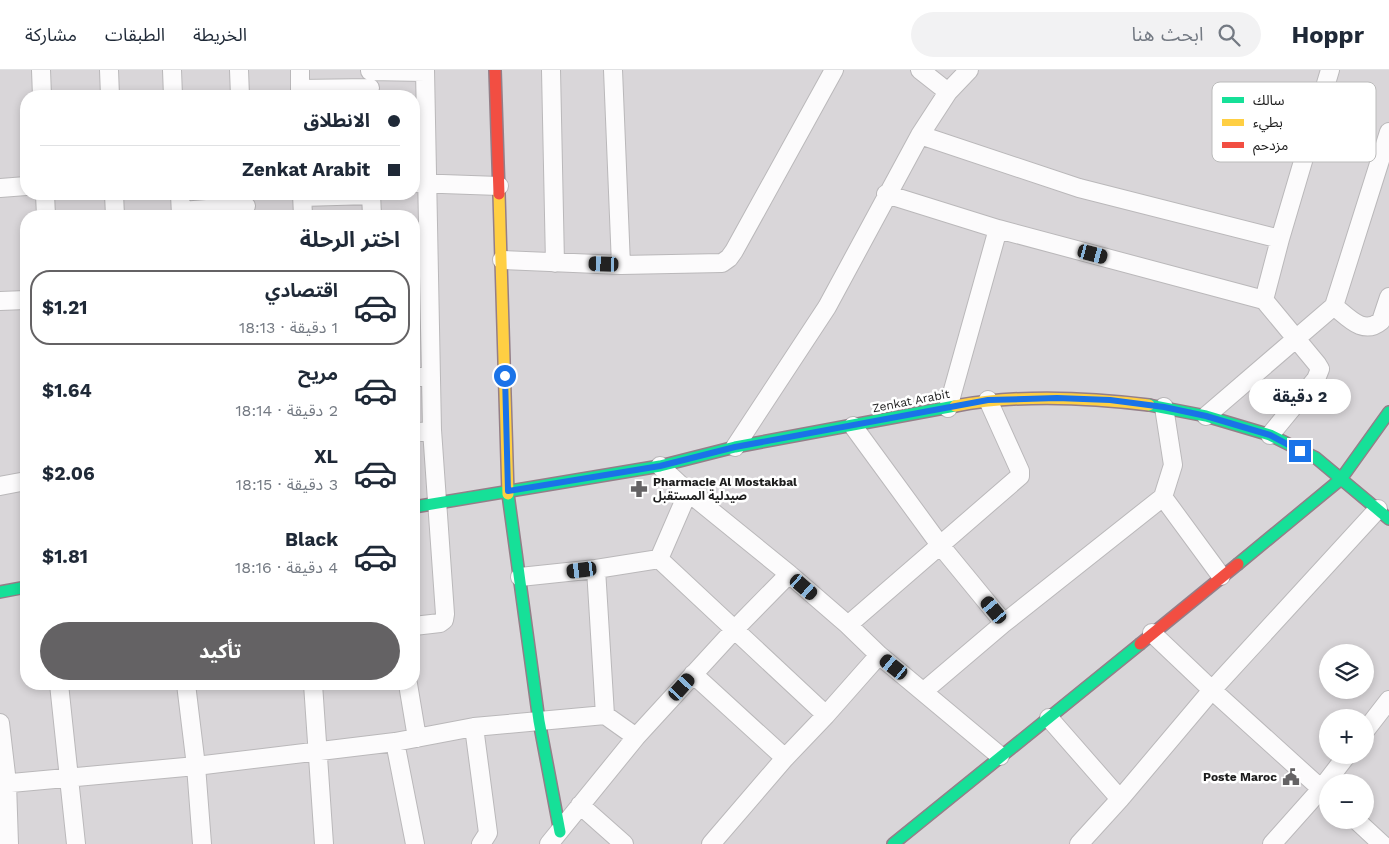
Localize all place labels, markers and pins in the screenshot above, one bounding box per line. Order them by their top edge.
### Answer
place label: Pharmacie Al Mostakbal صيدلية المستقبل [653,475,797,503]
pharmacy icon: Pharmacie Al Mostakbal صيدلية المستقبل [629,479,649,499]
public building icon: Poste Maroc [1281,767,1301,787]
place label: Poste Maroc [1203,770,1277,784]

